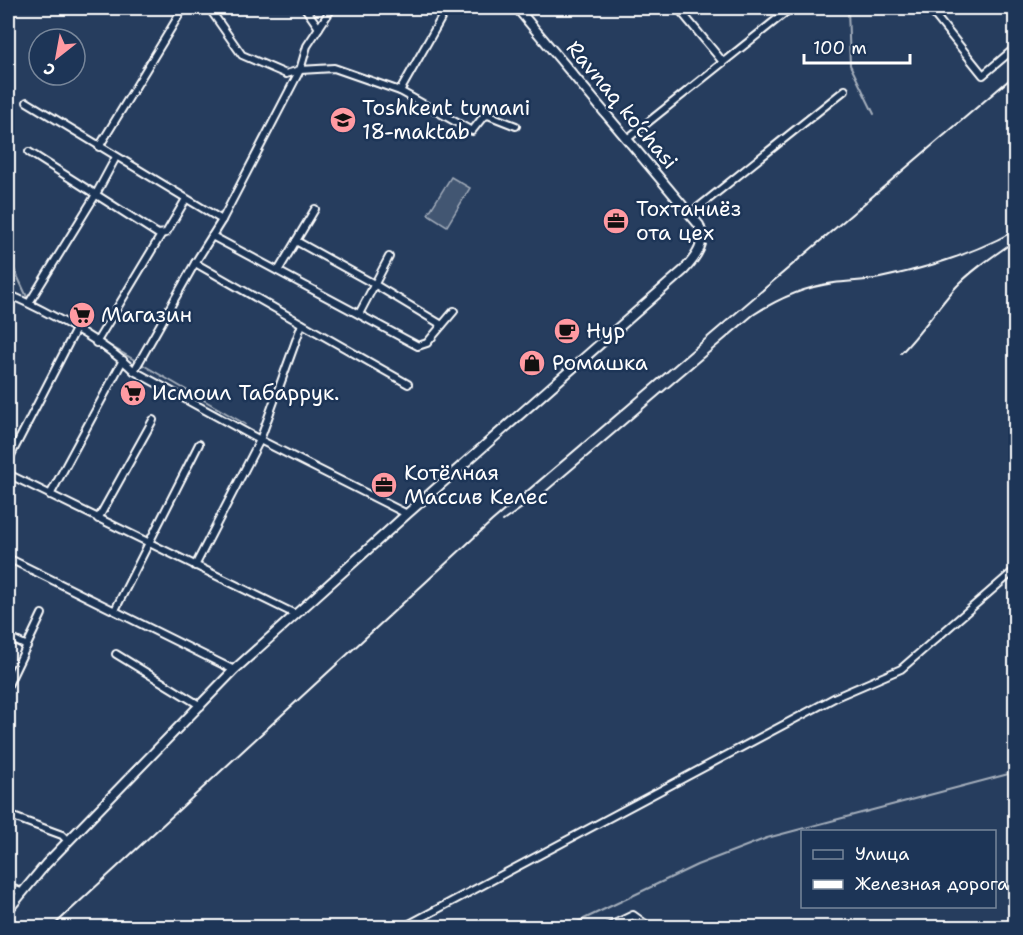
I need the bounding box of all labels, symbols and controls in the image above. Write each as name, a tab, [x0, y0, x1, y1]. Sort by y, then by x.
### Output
north arrow	[27, 27, 87, 87]
scale bar	[804, 27, 910, 65]
street label: Ravnaq ko‘chasi	[560, 35, 684, 175]
text: 100 m	[813, 36, 867, 60]
text: С	[40, 58, 59, 81]
place label: Toshkent tumani 18-maktab	[362, 94, 530, 146]
school or university icon: Toshkent tumani 18-maktab	[328, 105, 358, 135]
place label: Тохтаниёз ота цех	[636, 195, 741, 247]
office icon: Тохтаниёз ота цех	[601, 206, 631, 236]
supermarket icon: Магазин	[67, 300, 97, 330]
place label: Магазин	[101, 301, 192, 329]
cafe icon: Нур	[552, 316, 582, 346]
place label: Нур	[586, 317, 625, 345]
shop icon: Ромашка	[517, 348, 547, 378]
place label: Ромашка	[552, 349, 648, 377]
supermarket icon: Исмоил Табаррук.	[118, 378, 148, 408]
place label: Исмоил Табаррук.	[152, 379, 339, 407]
place label: Котёлная Массив Келес	[404, 459, 548, 511]
office icon: Котёлная Массив Келес	[369, 470, 399, 500]
legend	[801, 830, 996, 908]
text: Улица	[855, 842, 909, 866]
text: Железная дорога	[855, 872, 1008, 896]

